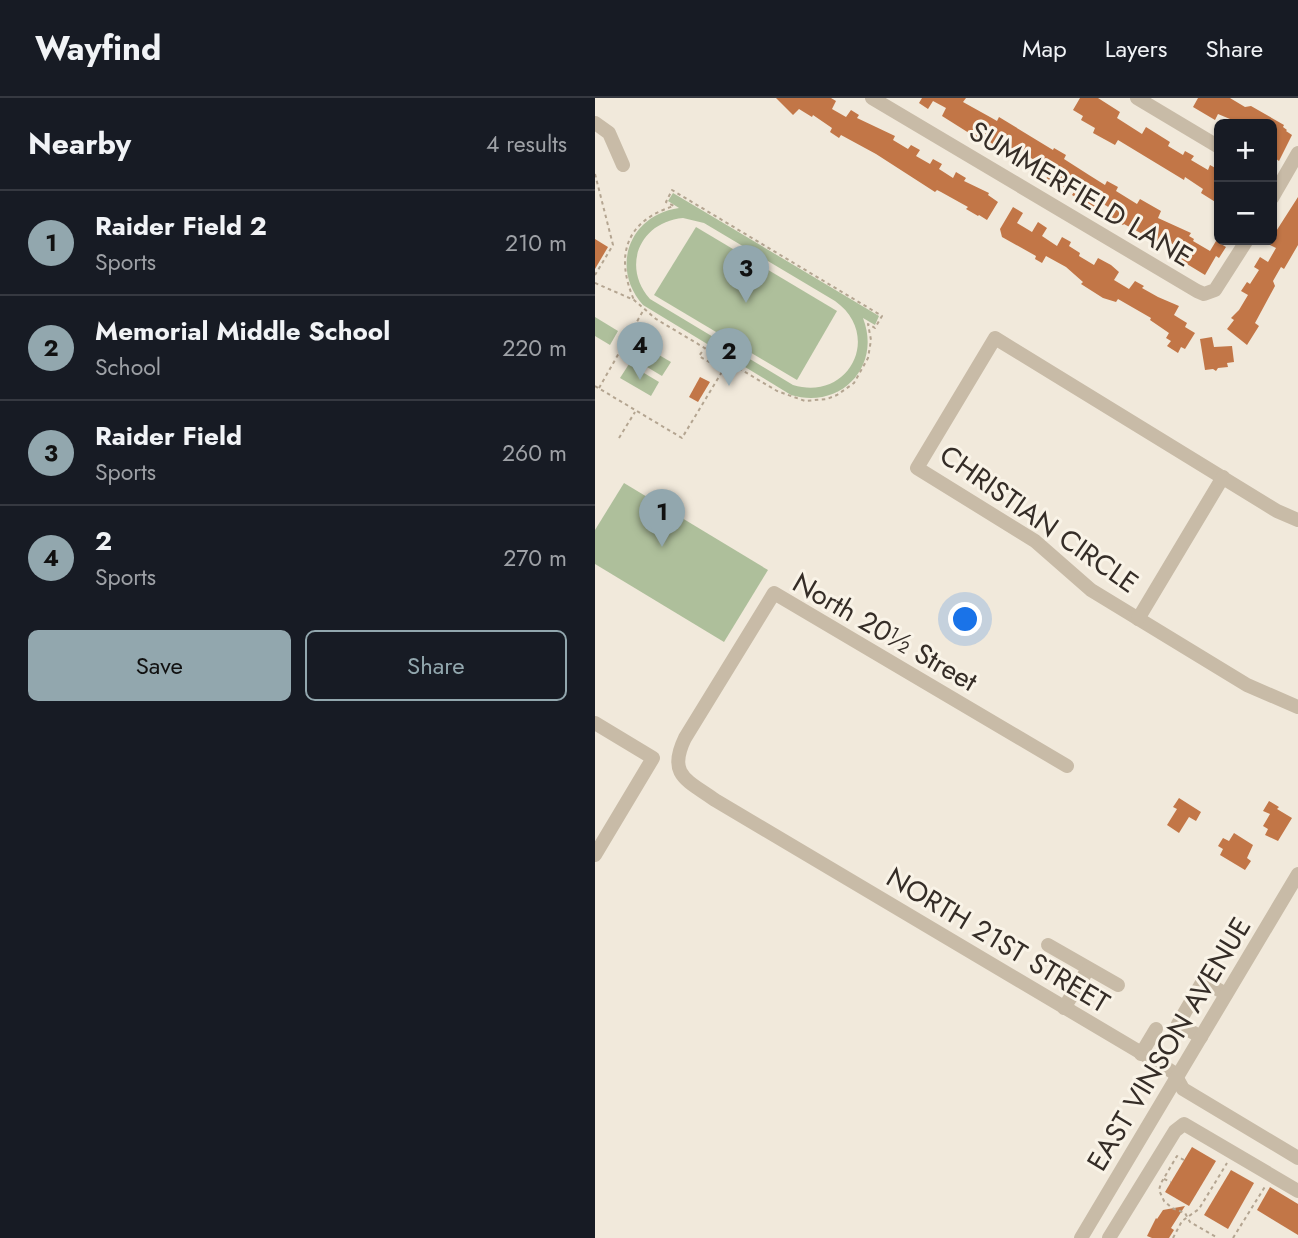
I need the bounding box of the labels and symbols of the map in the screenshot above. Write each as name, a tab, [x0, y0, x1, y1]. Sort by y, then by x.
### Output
street label: SUMMERFIELD LANE	[961, 111, 1201, 277]
pin: 3	[723, 245, 769, 303]
pin: 4	[617, 322, 663, 380]
pin: 2	[706, 328, 752, 386]
street label: CHRISTIAN CIRCLE	[931, 435, 1147, 603]
pin: 1	[639, 489, 685, 547]
street label: North 20½ Street	[785, 562, 985, 702]
your location	[948, 602, 982, 636]
street label: NORTH 21ST STREET	[879, 857, 1117, 1023]
street label: EAST VINSON AVENUE	[1077, 909, 1261, 1179]

